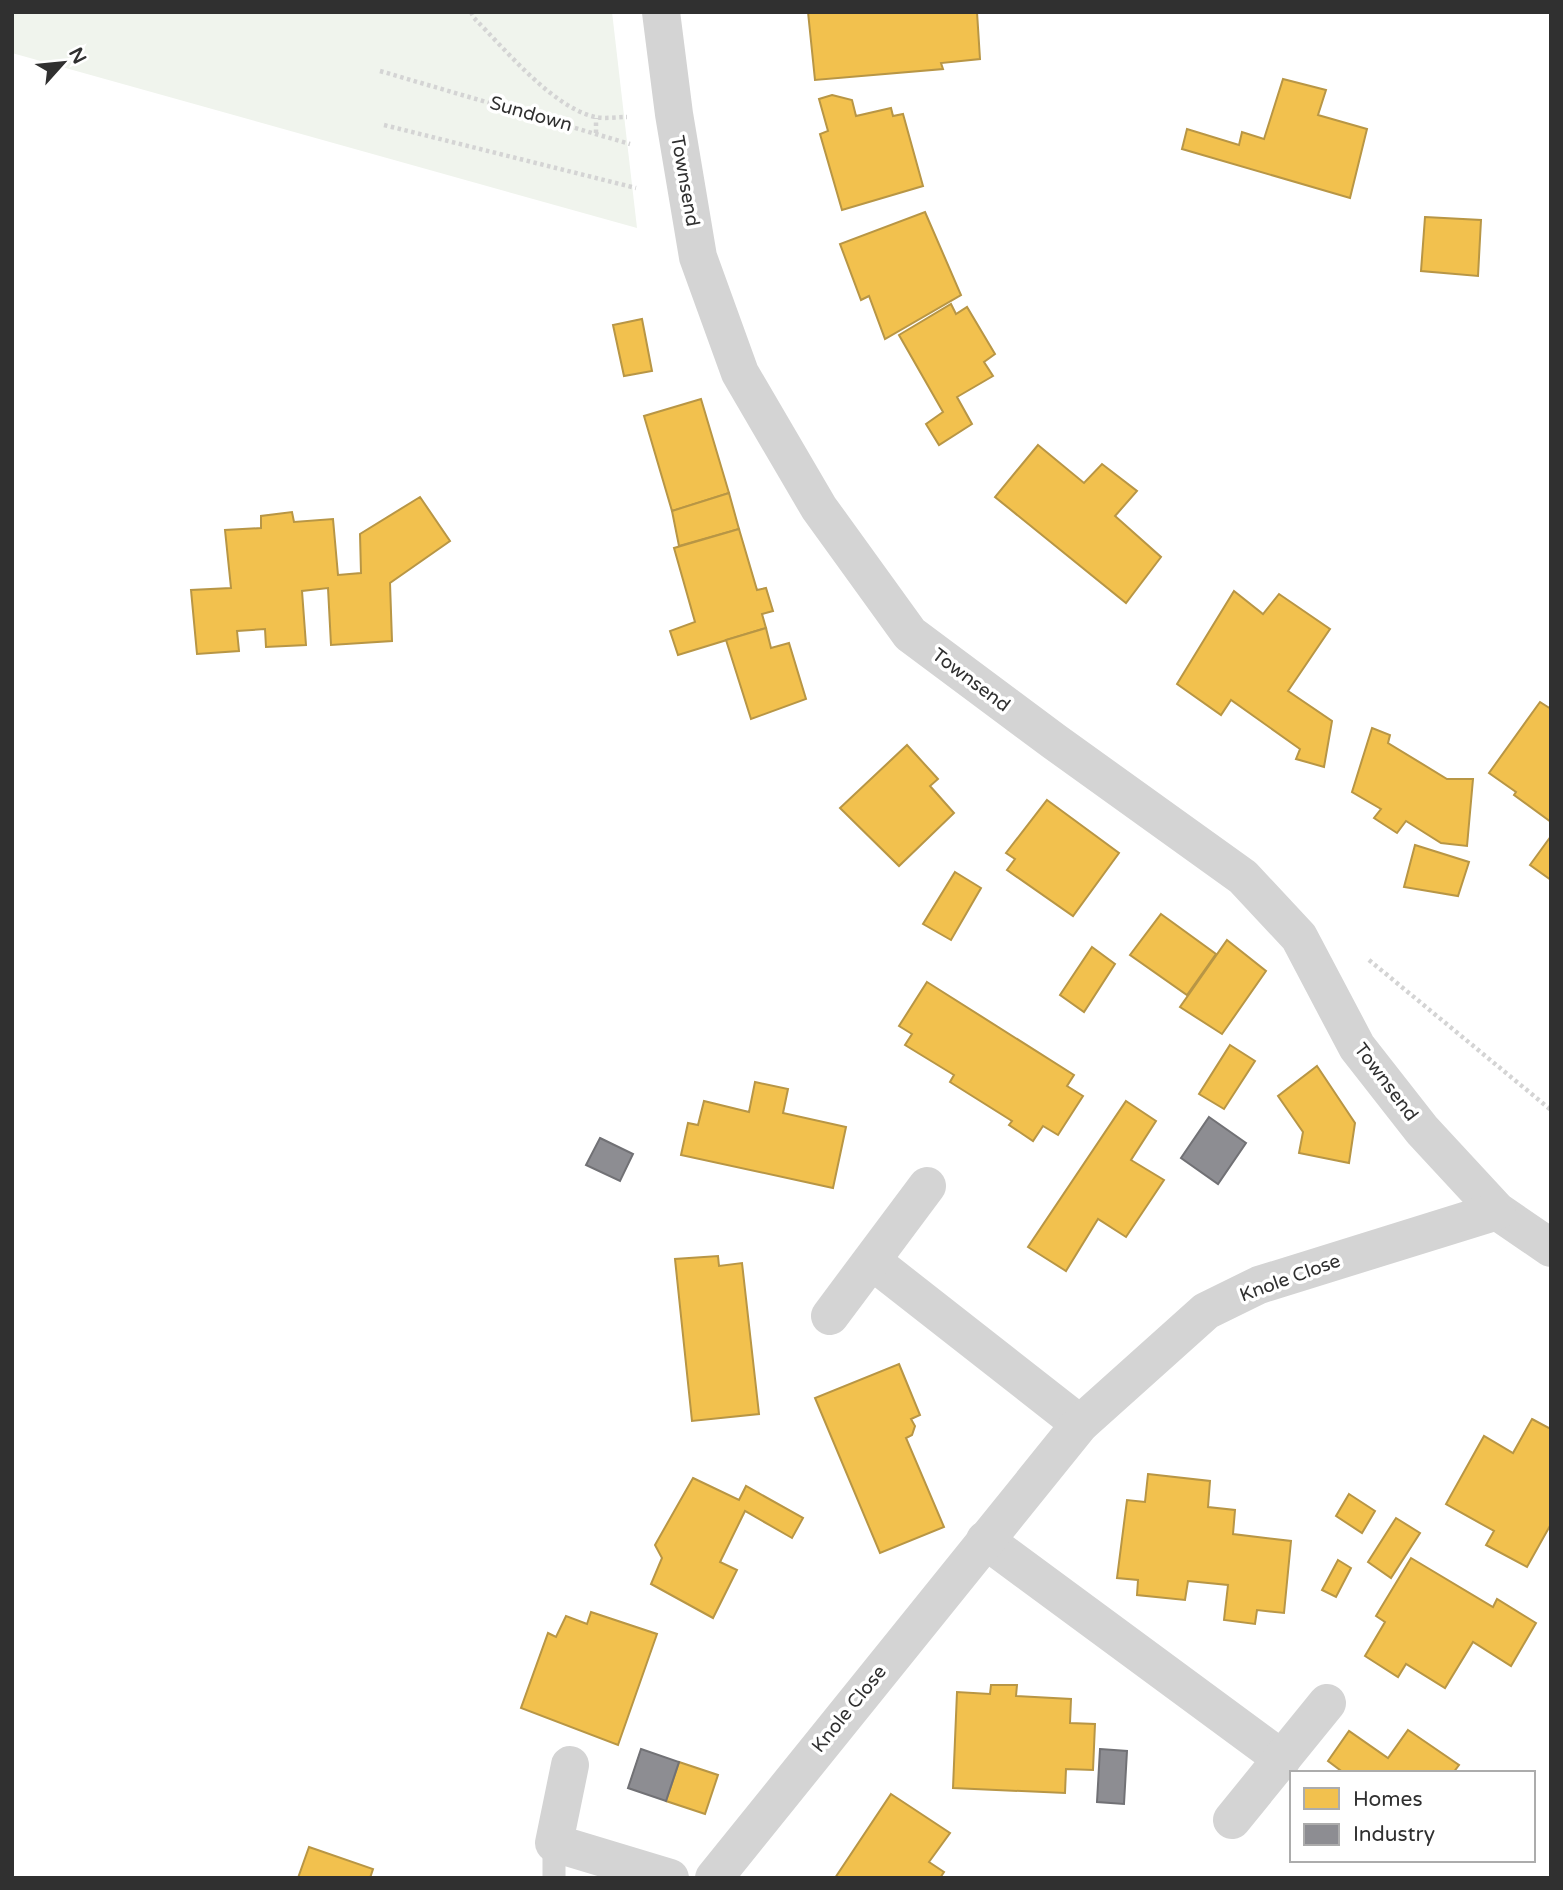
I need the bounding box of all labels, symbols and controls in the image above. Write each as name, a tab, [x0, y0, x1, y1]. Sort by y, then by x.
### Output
north arrow	[28, 28, 98, 98]
text: N	[64, 44, 91, 68]
street label: Sundown	[487, 92, 575, 136]
street label: Townsend	[666, 134, 704, 228]
street label: Townsend	[928, 644, 1014, 716]
street label: Townsend	[1350, 1039, 1422, 1125]
street label: Knole Close	[1237, 1250, 1343, 1306]
street label: Knole Close	[807, 1661, 891, 1757]
legend	[1290, 1771, 1535, 1862]
text: Homes	[1353, 1787, 1423, 1812]
text: Industry	[1353, 1822, 1435, 1847]

